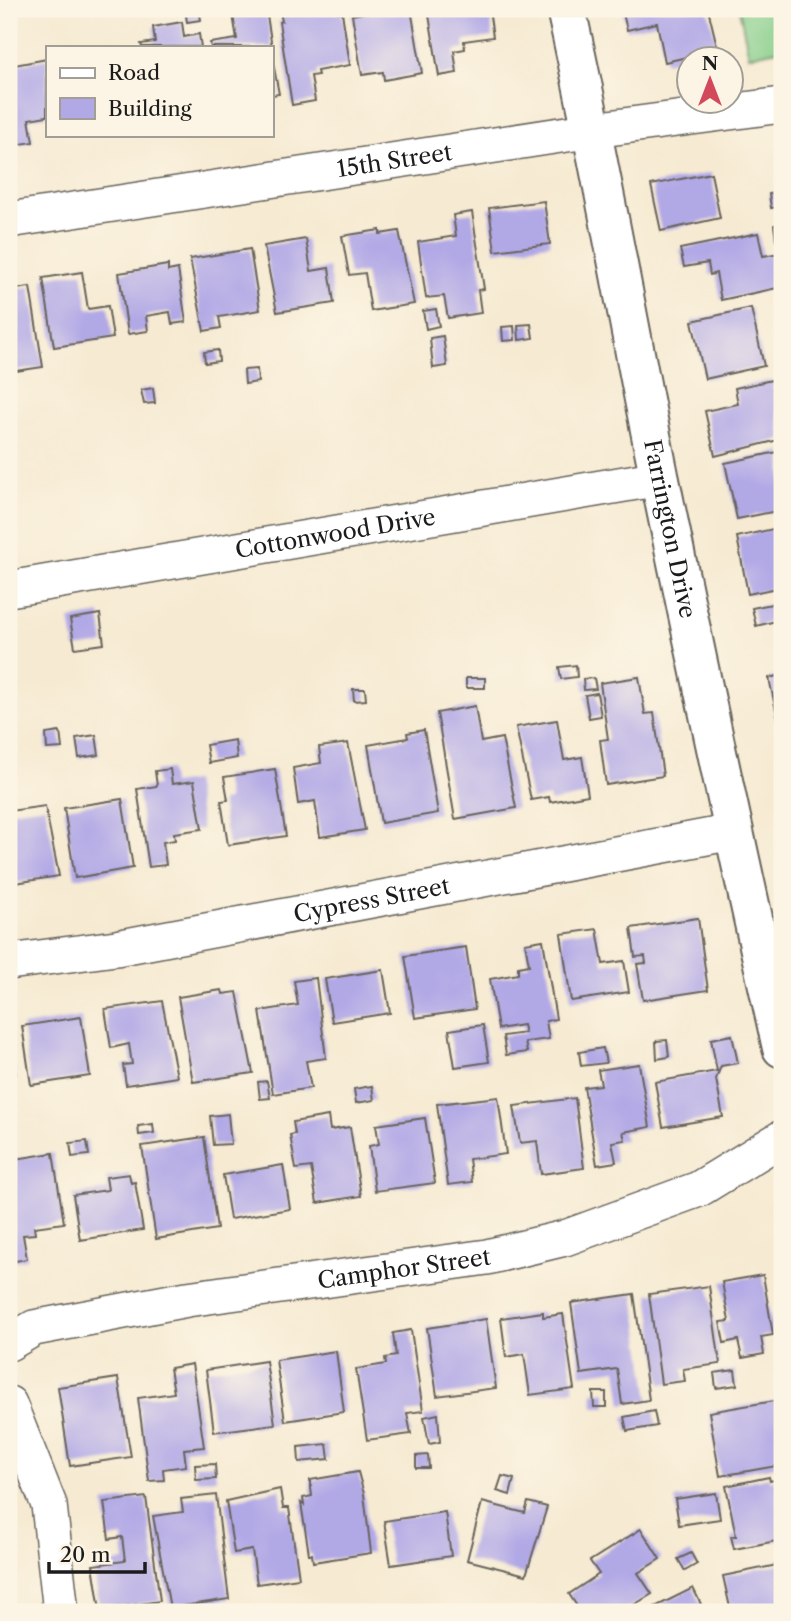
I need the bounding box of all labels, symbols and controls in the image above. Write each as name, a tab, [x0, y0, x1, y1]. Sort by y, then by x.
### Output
legend	[46, 46, 273, 136]
north arrow	[676, 46, 746, 116]
text: N	[702, 52, 718, 75]
text: Road	[108, 60, 160, 85]
text: Building	[108, 96, 193, 121]
street label: 15th Street	[335, 138, 454, 183]
street label: Farrington Drive	[638, 437, 702, 621]
street label: Cottonwood Drive	[233, 503, 438, 564]
street label: Cypress Street	[291, 872, 452, 928]
street label: Camphor Street	[316, 1243, 492, 1295]
scale bar	[49, 1530, 145, 1574]
text: 20 m	[60, 1542, 111, 1567]

